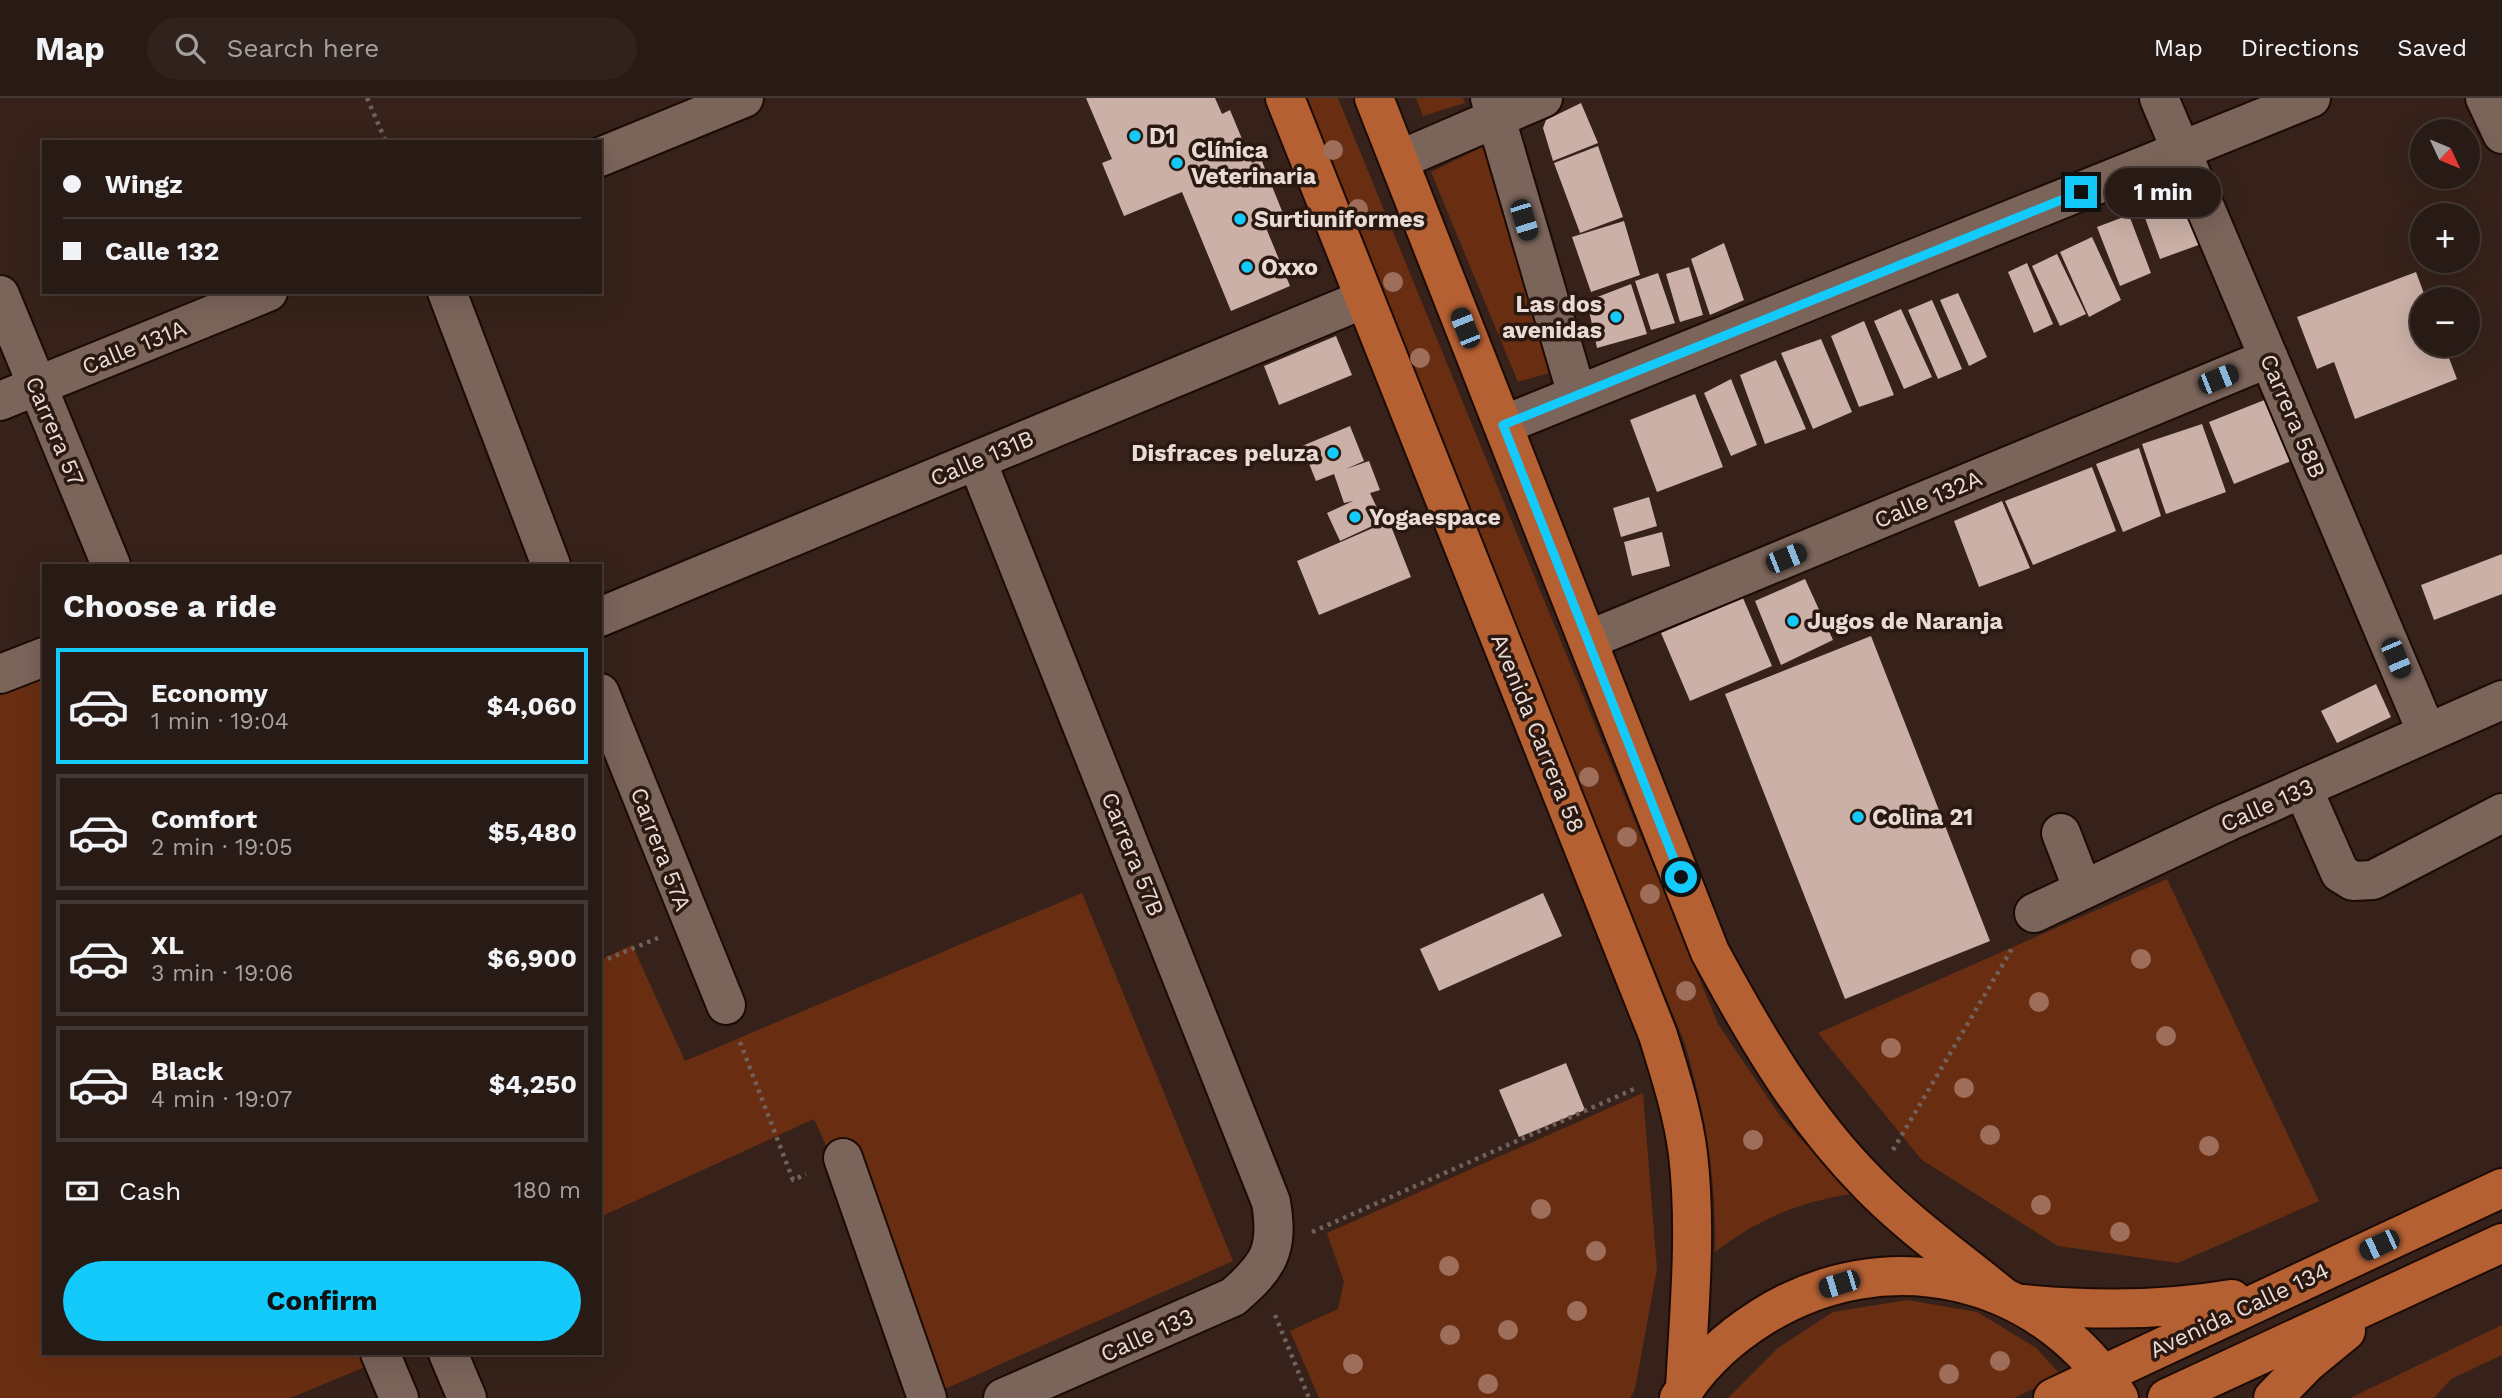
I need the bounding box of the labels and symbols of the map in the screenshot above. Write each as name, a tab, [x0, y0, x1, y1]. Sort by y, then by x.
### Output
north arrow	[2410, 119, 2480, 189]
place label: D1	[1149, 123, 1175, 150]
marker: D1	[1127, 128, 1143, 144]
place label: Clínica Veterinaria	[1191, 137, 1317, 190]
marker: Clínica Veterinaria	[1169, 155, 1185, 171]
callout: 1 min	[2106, 168, 2221, 217]
route end	[2065, 176, 2097, 208]
car	[1508, 197, 1541, 243]
place label: Surtiuniformes	[1254, 206, 1425, 233]
marker: Surtiuniformes	[1232, 211, 1248, 227]
place label: Oxxo	[1261, 254, 1318, 281]
marker: Oxxo	[1239, 259, 1255, 275]
place label: Las dos avenidas	[1502, 291, 1602, 344]
car	[1448, 305, 1483, 351]
marker: Las dos avenidas	[1608, 309, 1624, 325]
street label: Calle 131A	[78, 314, 190, 381]
street label: Carrera 58B	[2254, 350, 2331, 482]
car	[2195, 361, 2242, 397]
street label: Carrera 57	[19, 372, 90, 490]
street label: Calle 131B	[926, 425, 1038, 492]
place label: Disfraces peluza	[1131, 440, 1320, 467]
marker: Disfraces peluza	[1325, 445, 1341, 461]
street label: Calle 132A	[1870, 465, 1986, 534]
place label: Yogaespace	[1369, 504, 1501, 531]
marker: Yogaespace	[1347, 509, 1363, 525]
car	[1763, 540, 1810, 576]
place label: Jugos de Naranja	[1807, 608, 2004, 635]
marker: Jugos de Naranja	[1785, 613, 1801, 629]
street label: Avenida Carrera 58	[1485, 630, 1590, 837]
car	[2379, 635, 2414, 681]
street label: Calle 133	[2216, 773, 2318, 838]
street label: Carrera 57A	[625, 784, 696, 915]
street label: Carrera 57B	[1095, 788, 1170, 920]
place label: Colina 21	[1872, 804, 1973, 831]
marker: Colina 21	[1850, 809, 1866, 825]
route start	[1665, 861, 1697, 893]
car	[2356, 1227, 2403, 1263]
street label: Avenida Calle 134	[2145, 1257, 2333, 1364]
car	[1816, 1268, 1863, 1300]
street label: Calle 133	[1096, 1303, 1198, 1368]

